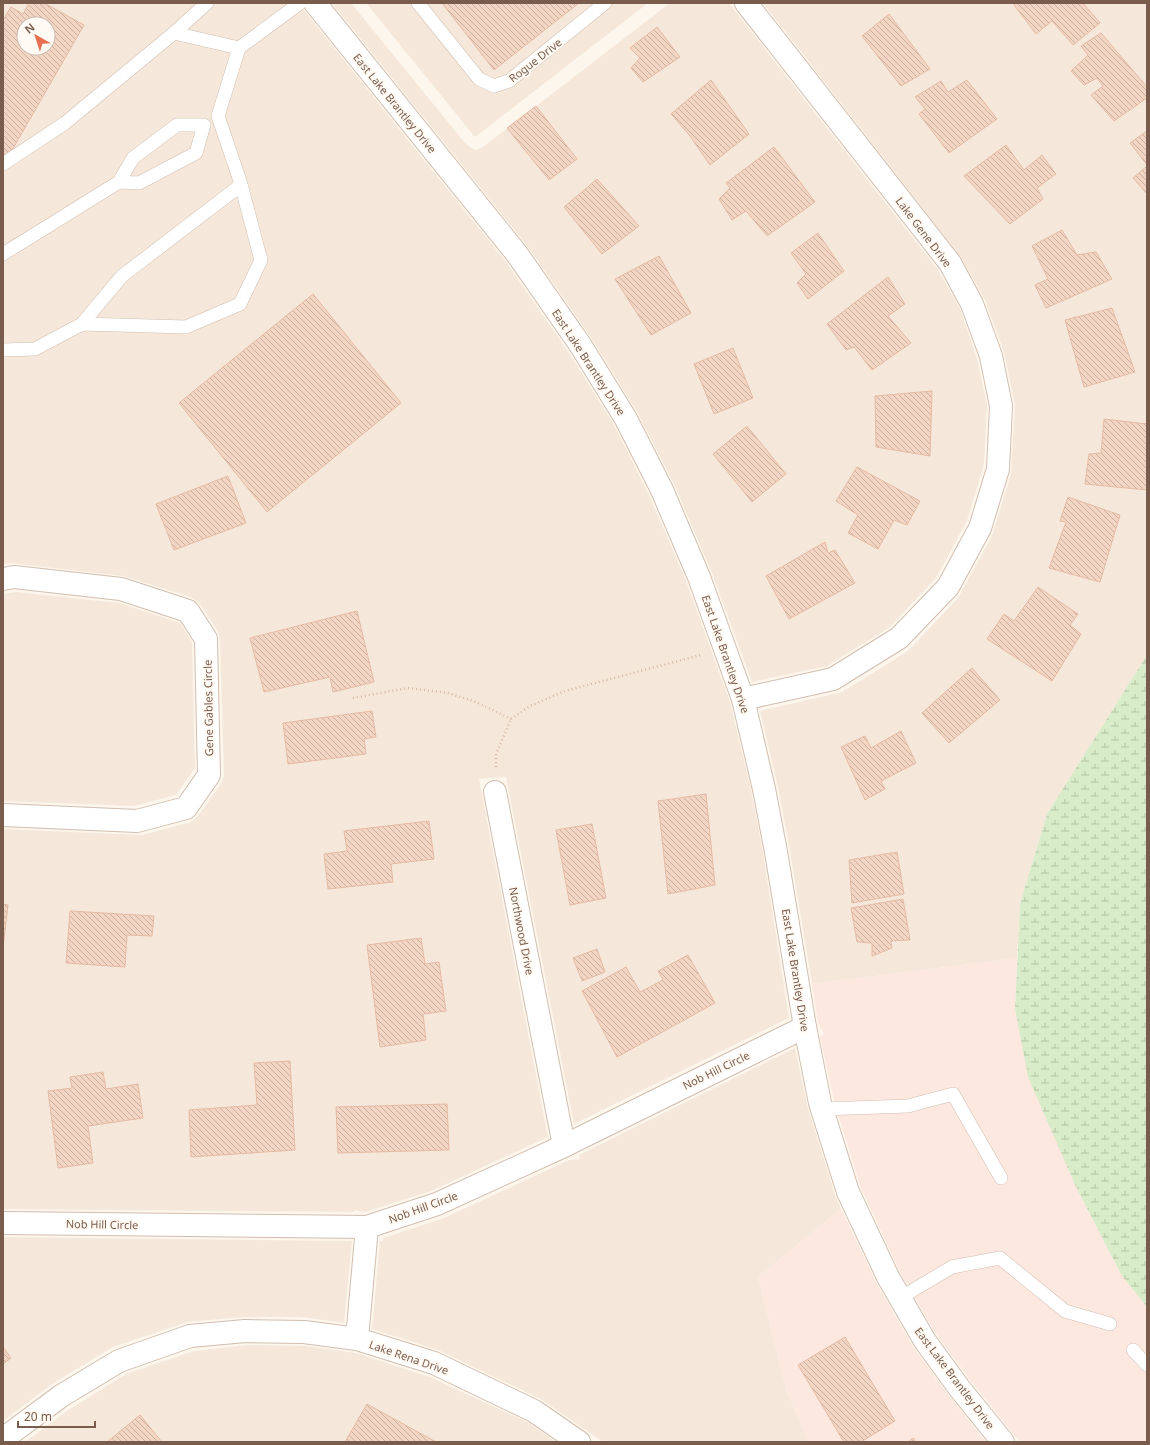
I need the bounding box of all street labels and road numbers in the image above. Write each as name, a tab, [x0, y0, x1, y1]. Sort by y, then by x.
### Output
street label: Rogue Drive	[505, 35, 565, 85]
street label: East Lake Brantley Drive	[350, 50, 440, 156]
street label: Lake Gene Drive	[893, 194, 955, 270]
street label: East Lake Brantley Drive	[549, 306, 629, 418]
street label: East Lake Brantley Drive	[699, 593, 753, 715]
street label: Gene Gables Circle	[200, 660, 216, 756]
street label: Northwood Drive	[506, 886, 538, 976]
street label: East Lake Brantley Drive	[779, 908, 813, 1032]
street label: Nob Hill Circle	[680, 1047, 752, 1093]
street label: Nob Hill Circle	[386, 1188, 460, 1226]
street label: Nob Hill Circle	[66, 1216, 138, 1232]
street label: East Lake Brantley Drive	[912, 1324, 998, 1432]
street label: Lake Rena Drive	[367, 1336, 451, 1378]

